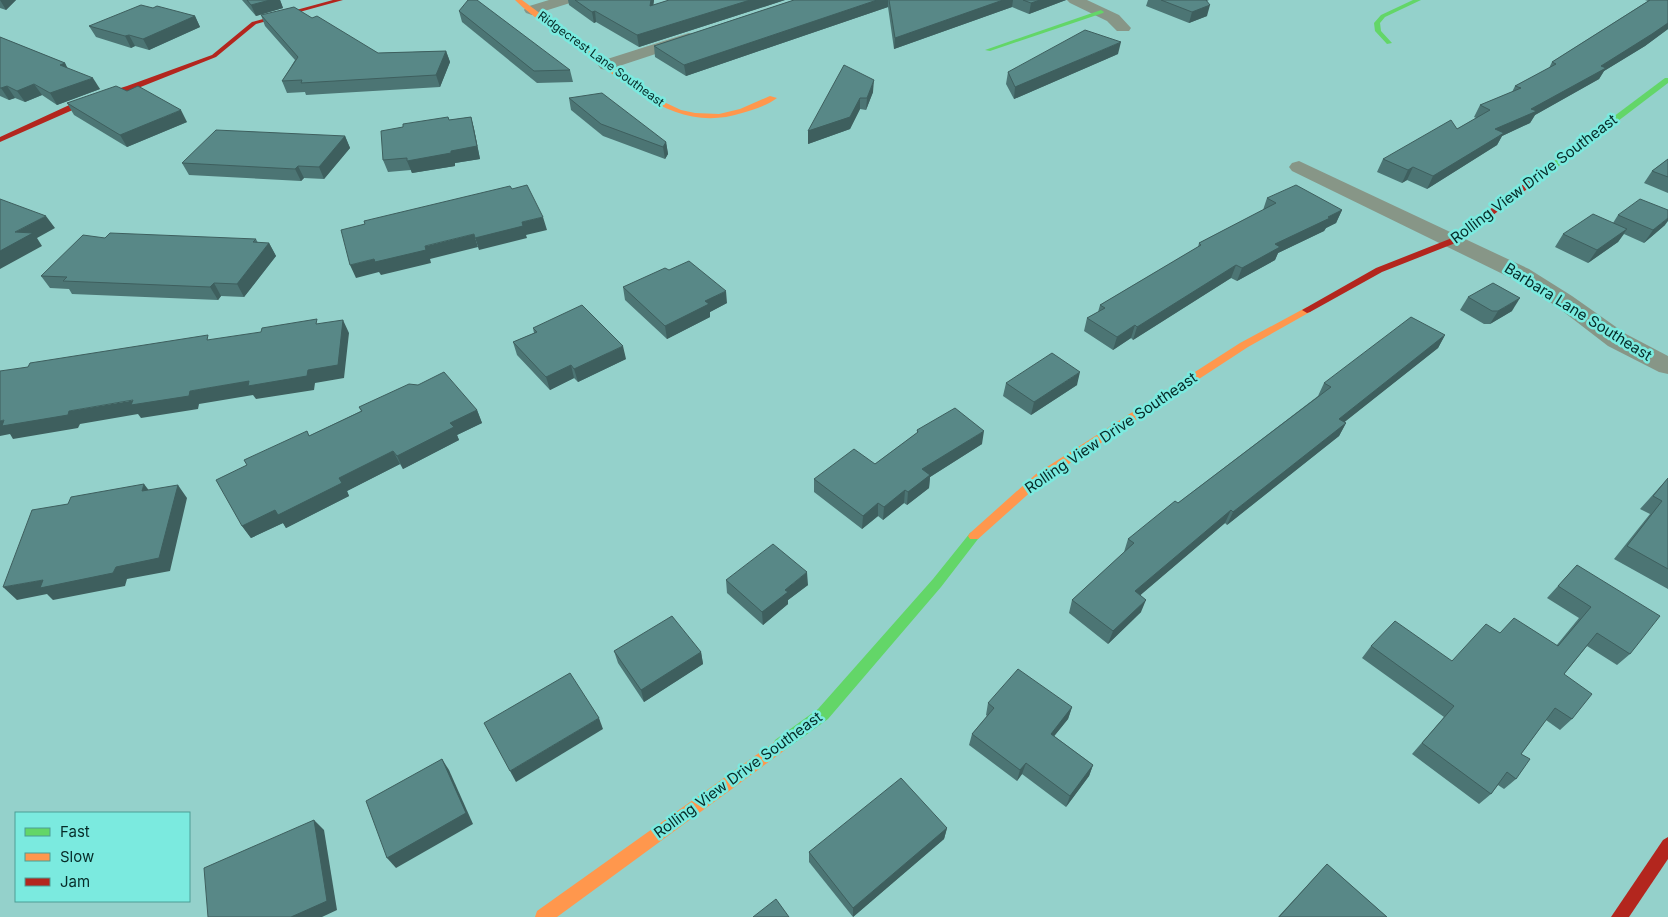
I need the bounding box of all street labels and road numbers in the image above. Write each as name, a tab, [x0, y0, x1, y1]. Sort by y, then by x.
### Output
street label: Ridgecrest Lane Southeast	[535, 8, 667, 109]
street label: Rolling View Drive Southeast	[1447, 110, 1621, 247]
street label: Barbara Lane Southeast	[1501, 258, 1656, 365]
street label: Rolling View Drive Southeast	[1021, 368, 1200, 497]
street label: Rolling View Drive Southeast	[650, 707, 826, 842]

